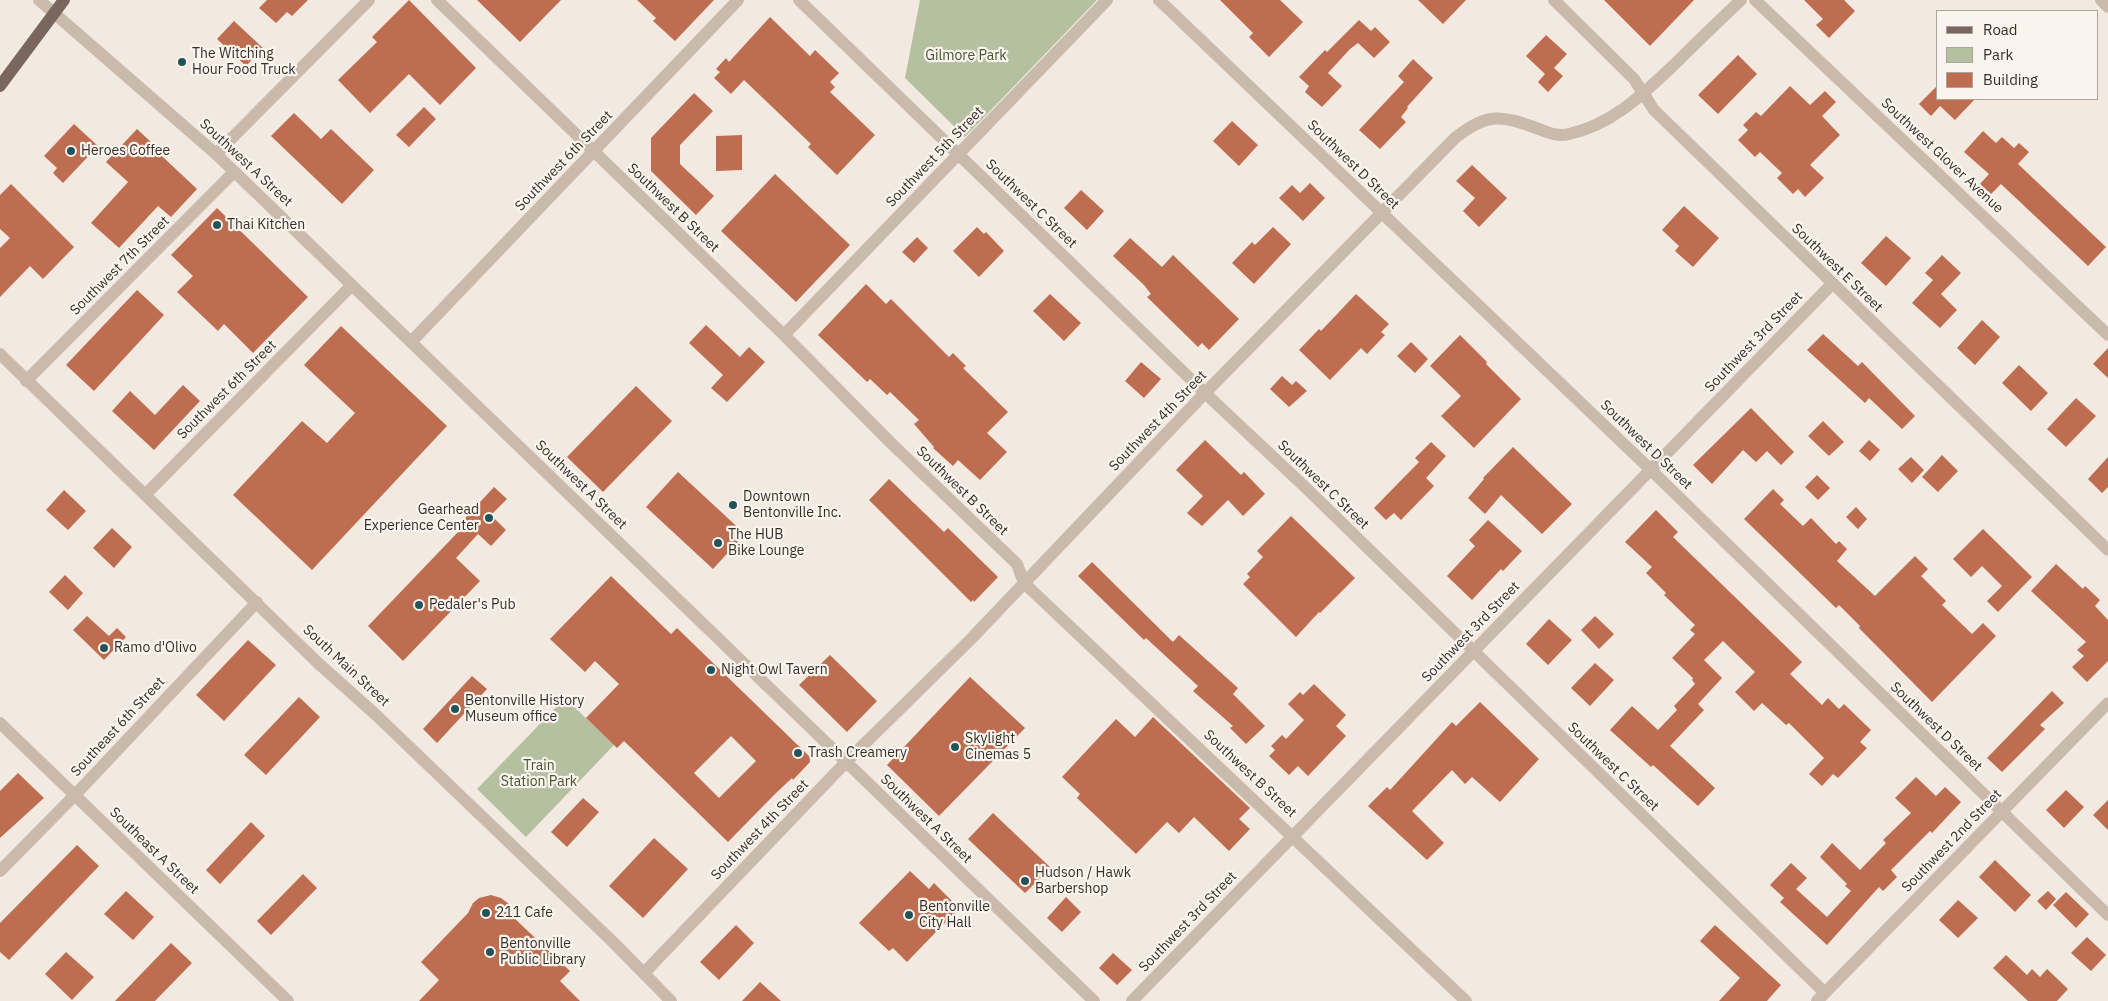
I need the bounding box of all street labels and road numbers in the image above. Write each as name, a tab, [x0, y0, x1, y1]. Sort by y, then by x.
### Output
street label: Southwest Glover Avenue	[1877, 95, 2007, 217]
street label: Southwest 5th Street	[883, 103, 987, 211]
street label: Southwest 6th Street	[512, 107, 616, 215]
street label: Southwest A Street	[196, 116, 296, 210]
street label: Southwest D Street	[1304, 117, 1402, 213]
street label: Southwest C Street	[982, 156, 1080, 252]
street label: Southwest B Street	[624, 160, 722, 256]
street label: Southwest 7th Street	[67, 213, 173, 319]
street label: Southwest E Street	[1788, 220, 1886, 316]
street label: Southwest 3rd Street	[1702, 288, 1806, 396]
street label: Southwest 6th Street	[174, 337, 280, 443]
street label: Southwest 4th Street	[1106, 367, 1210, 475]
street label: Southwest D Street	[1597, 397, 1695, 493]
street label: Southwest A Street	[532, 437, 630, 533]
street label: Southwest C Street	[1274, 437, 1372, 533]
street label: Southwest B Street	[913, 443, 1011, 539]
street label: Southwest 3rd Street	[1419, 578, 1523, 686]
street label: South Main Street	[299, 622, 393, 710]
street label: Southeast 6th Street	[68, 674, 168, 780]
street label: Southwest D Street	[1887, 679, 1985, 775]
street label: Southwest C Street	[1564, 719, 1662, 815]
street label: Southwest B Street	[1200, 727, 1300, 821]
street label: Southwest A Street	[877, 771, 975, 867]
street label: Southwest 4th Street	[708, 776, 812, 884]
street label: Southwest 2nd Street	[1899, 786, 2005, 896]
street label: Southeast A Street	[106, 804, 202, 898]
street label: Southwest 3rd Street	[1136, 868, 1240, 976]

